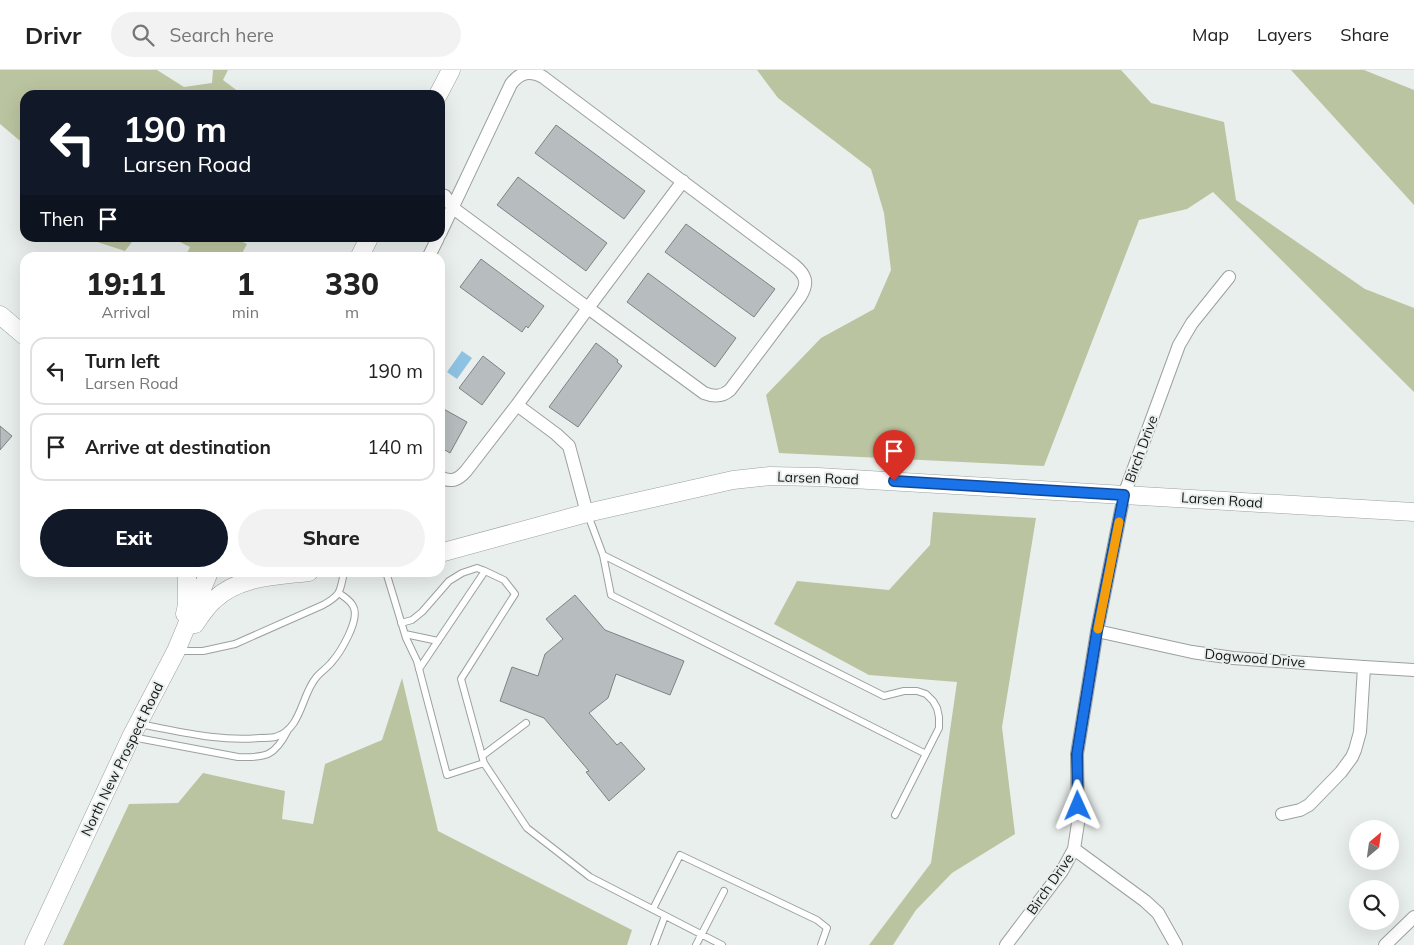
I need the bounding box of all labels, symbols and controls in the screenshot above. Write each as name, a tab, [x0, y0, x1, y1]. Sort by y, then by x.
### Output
search box	[111, 12, 461, 57]
text: Drivr	[25, 20, 81, 50]
icon: search	[129, 21, 157, 49]
text: Search here	[169, 23, 274, 47]
text: Map	[1192, 23, 1229, 46]
text: Layers	[1257, 23, 1312, 46]
text: Share	[1340, 23, 1389, 46]
text: 190 m	[123, 107, 227, 151]
icon: left	[40, 110, 105, 175]
text: Larsen Road	[123, 150, 252, 178]
icon: arrive	[94, 205, 122, 233]
text: Then	[40, 207, 84, 231]
text: 19:11	[86, 265, 166, 303]
text: 1	[236, 265, 254, 303]
text: 330	[325, 265, 379, 303]
text: Arrival	[101, 302, 150, 322]
text: min	[232, 302, 259, 322]
text: m	[345, 302, 359, 322]
text: Turn left	[85, 349, 160, 373]
icon: left	[42, 357, 70, 385]
text: 190 m	[367, 359, 423, 383]
text: Larsen Road	[85, 373, 178, 393]
street label: Birch Drive	[1120, 413, 1162, 485]
pin	[873, 430, 915, 481]
icon: arrive	[42, 433, 70, 461]
text: Arrive at destination	[85, 435, 271, 459]
text: 140 m	[367, 435, 423, 459]
icon: arrive	[880, 437, 908, 465]
street label: Larsen Road	[777, 468, 859, 488]
street label: Larsen Road	[1181, 488, 1263, 512]
button: Exit	[40, 509, 228, 567]
button: Share	[238, 509, 425, 567]
street label: Dogwood Drive	[1204, 645, 1306, 671]
street label: North New Prospect Road	[77, 679, 167, 839]
position arrow	[1051, 779, 1103, 831]
north arrow	[1349, 820, 1399, 870]
map controls	[1349, 820, 1399, 930]
street label: Birch Drive	[1022, 850, 1078, 918]
button: search	[1349, 880, 1399, 930]

